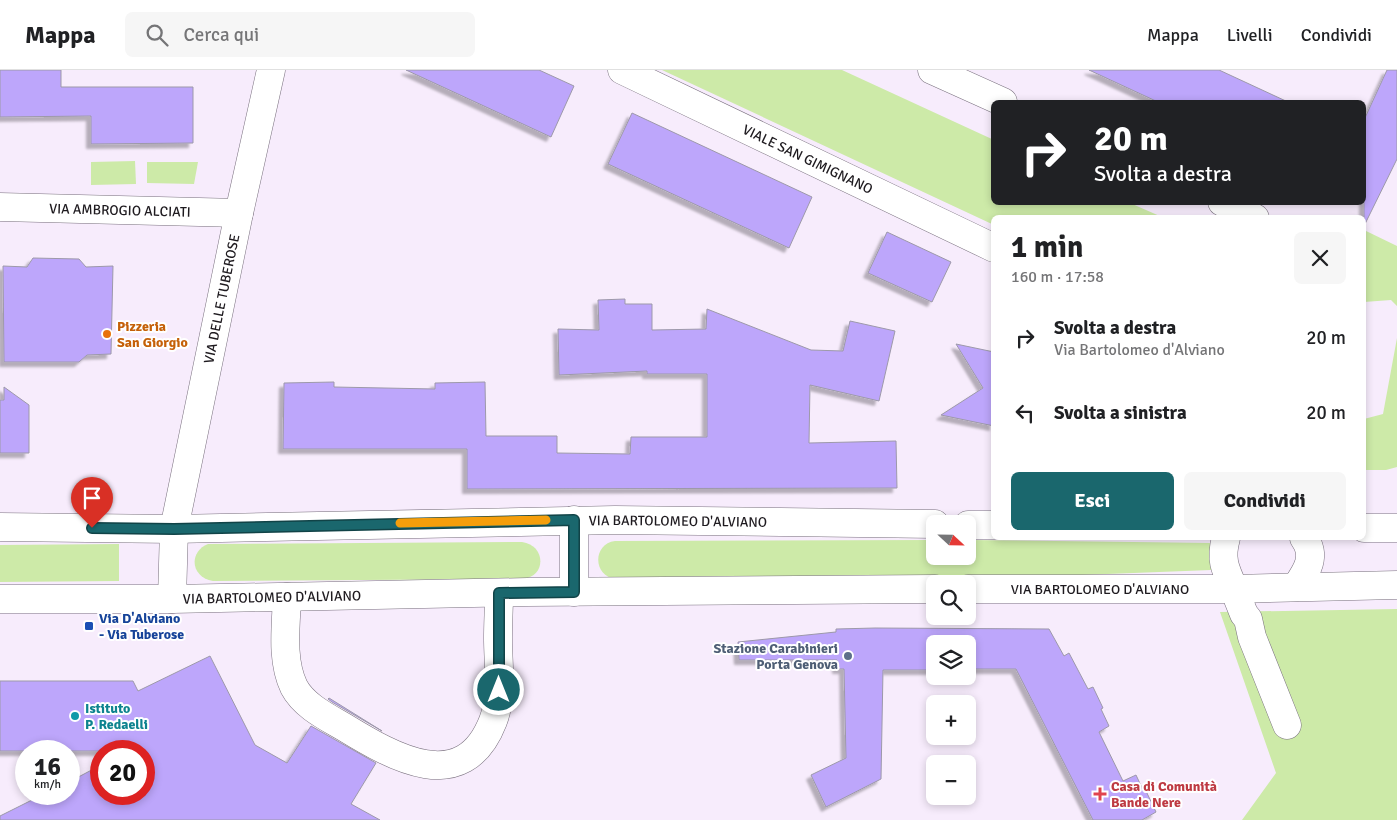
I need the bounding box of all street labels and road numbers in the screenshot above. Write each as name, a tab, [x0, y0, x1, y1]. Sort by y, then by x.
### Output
street label: VIALE SAN GIMIGNANO	[740, 121, 876, 197]
street label: VIA AMBROGIO ALCIATI	[49, 200, 191, 220]
street label: VIA DELLE TUBEROSE	[200, 232, 243, 365]
street label: VIA BARTOLOMEO D'ALVIANO	[589, 511, 767, 530]
street label: VIA BARTOLOMEO D'ALVIANO	[1011, 581, 1189, 598]
street label: VIA BARTOLOMEO D'ALVIANO	[183, 587, 361, 607]

